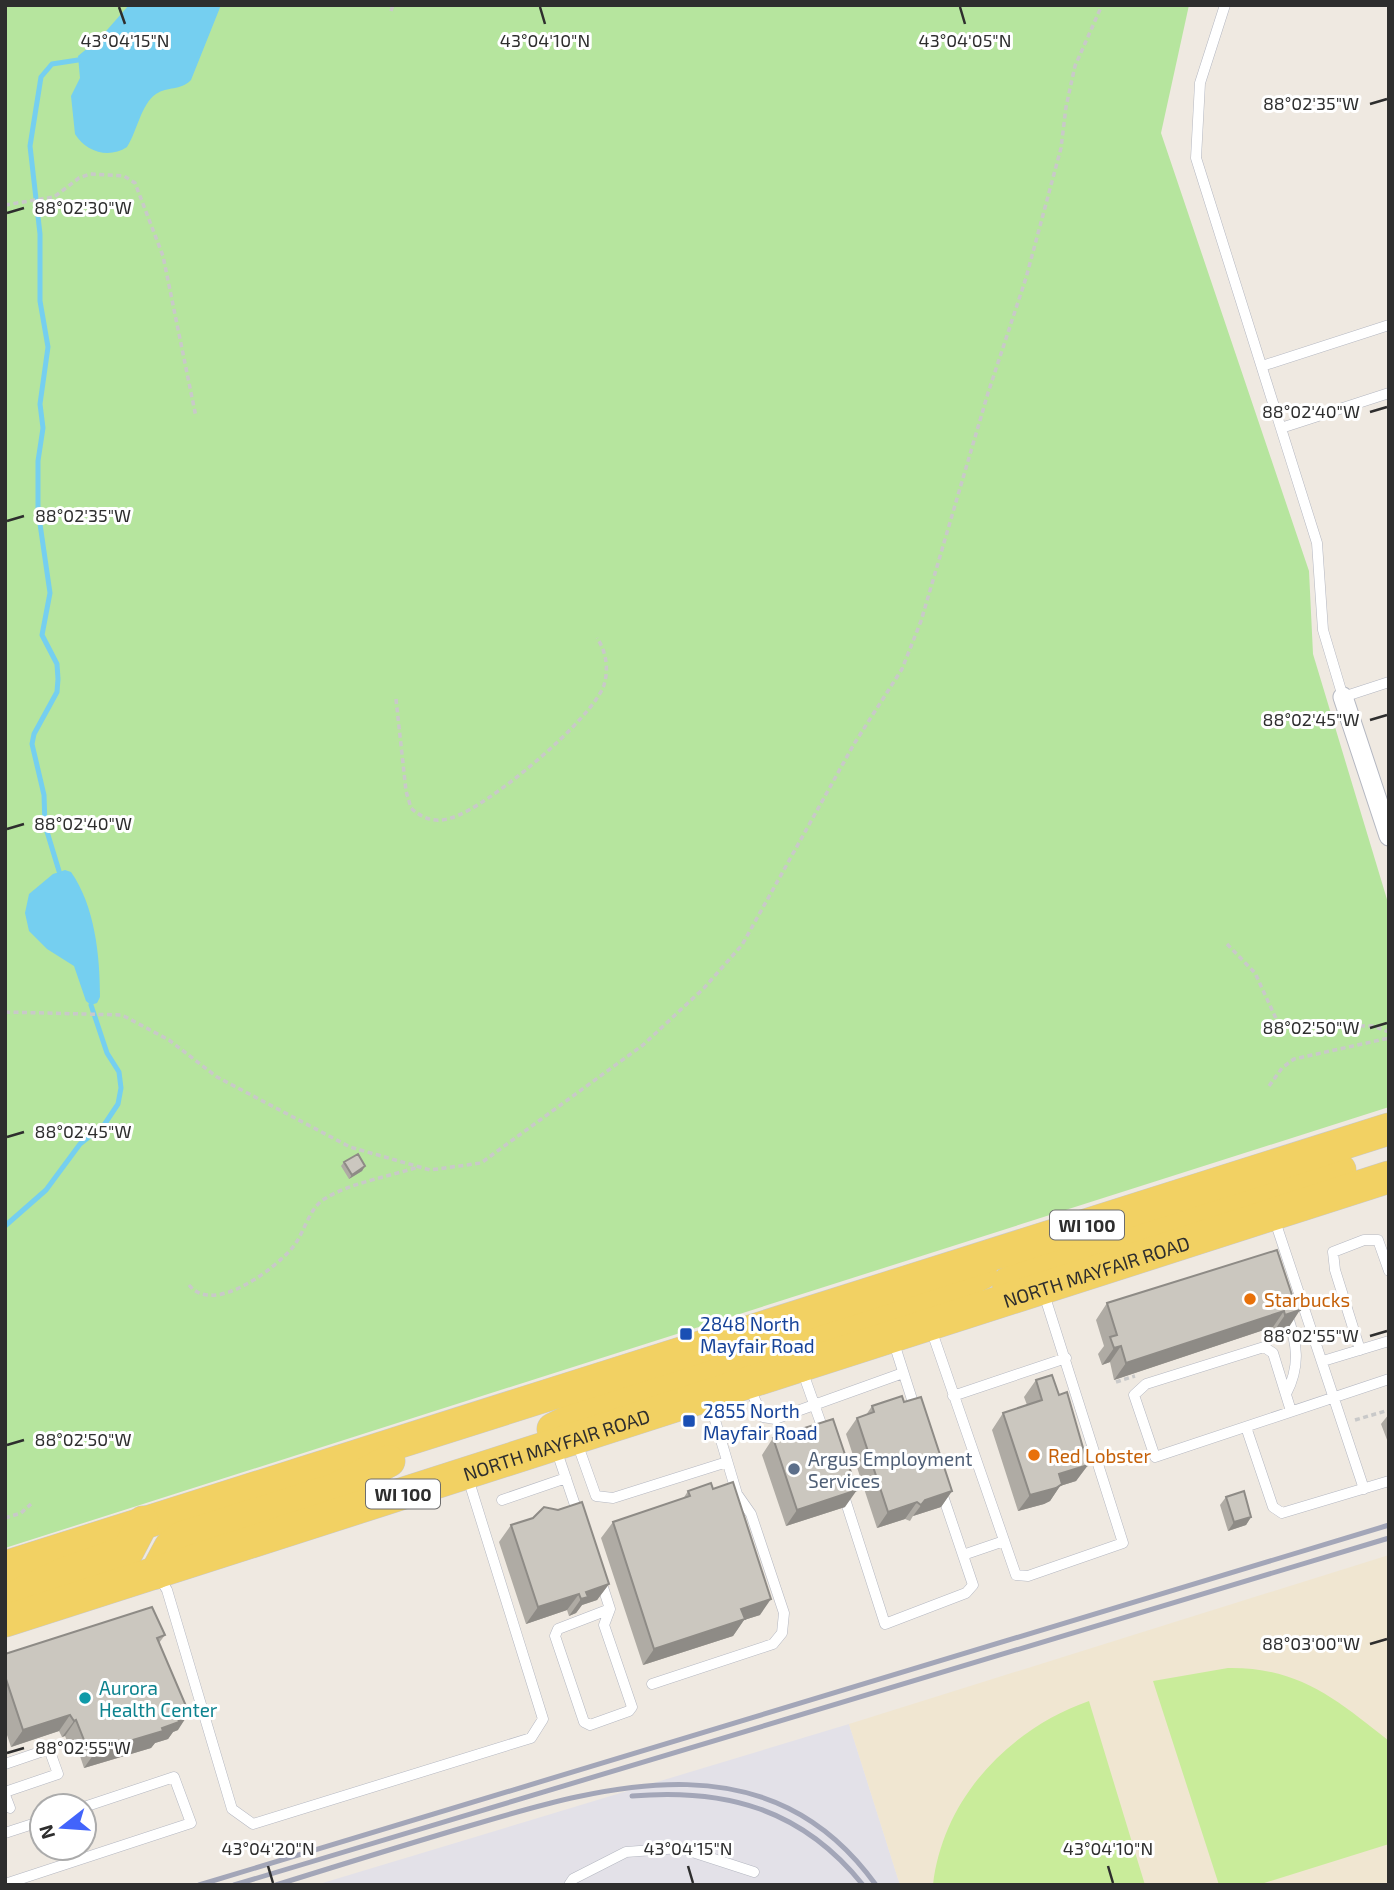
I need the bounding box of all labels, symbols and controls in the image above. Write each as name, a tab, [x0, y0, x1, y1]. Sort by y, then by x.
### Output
text: 43°04'15"N	[80, 29, 170, 51]
text: 43°04'10"N	[500, 29, 590, 51]
text: 43°04'05"N	[919, 29, 1011, 51]
text: 88°02'35"W	[1263, 92, 1359, 114]
text: 88°02'30"W	[34, 196, 132, 218]
text: 88°02'40"W	[1262, 400, 1360, 422]
text: 88°02'35"W	[35, 504, 131, 526]
text: 88°02'45"W	[1263, 708, 1359, 730]
text: 88°02'40"W	[34, 812, 132, 834]
text: 88°02'50"W	[1262, 1016, 1360, 1038]
text: 88°02'45"W	[35, 1120, 131, 1142]
road number: WI 100	[1050, 1210, 1124, 1240]
street label: NORTH MAYFAIR ROAD	[1000, 1230, 1192, 1312]
place label: Starbucks	[1264, 1288, 1350, 1311]
marker: Starbucks	[1242, 1291, 1258, 1307]
place label: 2848 North Mayfair Road	[700, 1312, 815, 1357]
text: 88°02'55"W	[1263, 1324, 1359, 1346]
marker: 2848 North Mayfair Road	[678, 1326, 694, 1342]
place label: 2855 North Mayfair Road	[703, 1399, 818, 1444]
street label: NORTH MAYFAIR ROAD	[460, 1403, 653, 1485]
marker: 2855 North Mayfair Road	[681, 1413, 697, 1429]
text: 88°02'50"W	[34, 1428, 132, 1450]
place label: Red Lobster	[1048, 1444, 1151, 1467]
place label: Argus Employment Services	[808, 1447, 972, 1492]
marker: Red Lobster	[1026, 1447, 1042, 1463]
marker: Argus Employment Services	[786, 1461, 802, 1477]
road number: WI 100	[366, 1479, 440, 1508]
text: 88°03'00"W	[1262, 1632, 1360, 1654]
place label: Aurora Health Center	[99, 1676, 218, 1721]
marker: Aurora Health Center	[77, 1690, 93, 1706]
text: 88°02'55"W	[35, 1736, 131, 1758]
north arrow	[28, 1792, 98, 1862]
text: N	[33, 1822, 59, 1842]
text: 43°04'20"N	[221, 1837, 315, 1859]
text: 43°04'15"N	[643, 1837, 733, 1859]
text: 43°04'10"N	[1063, 1837, 1153, 1859]

